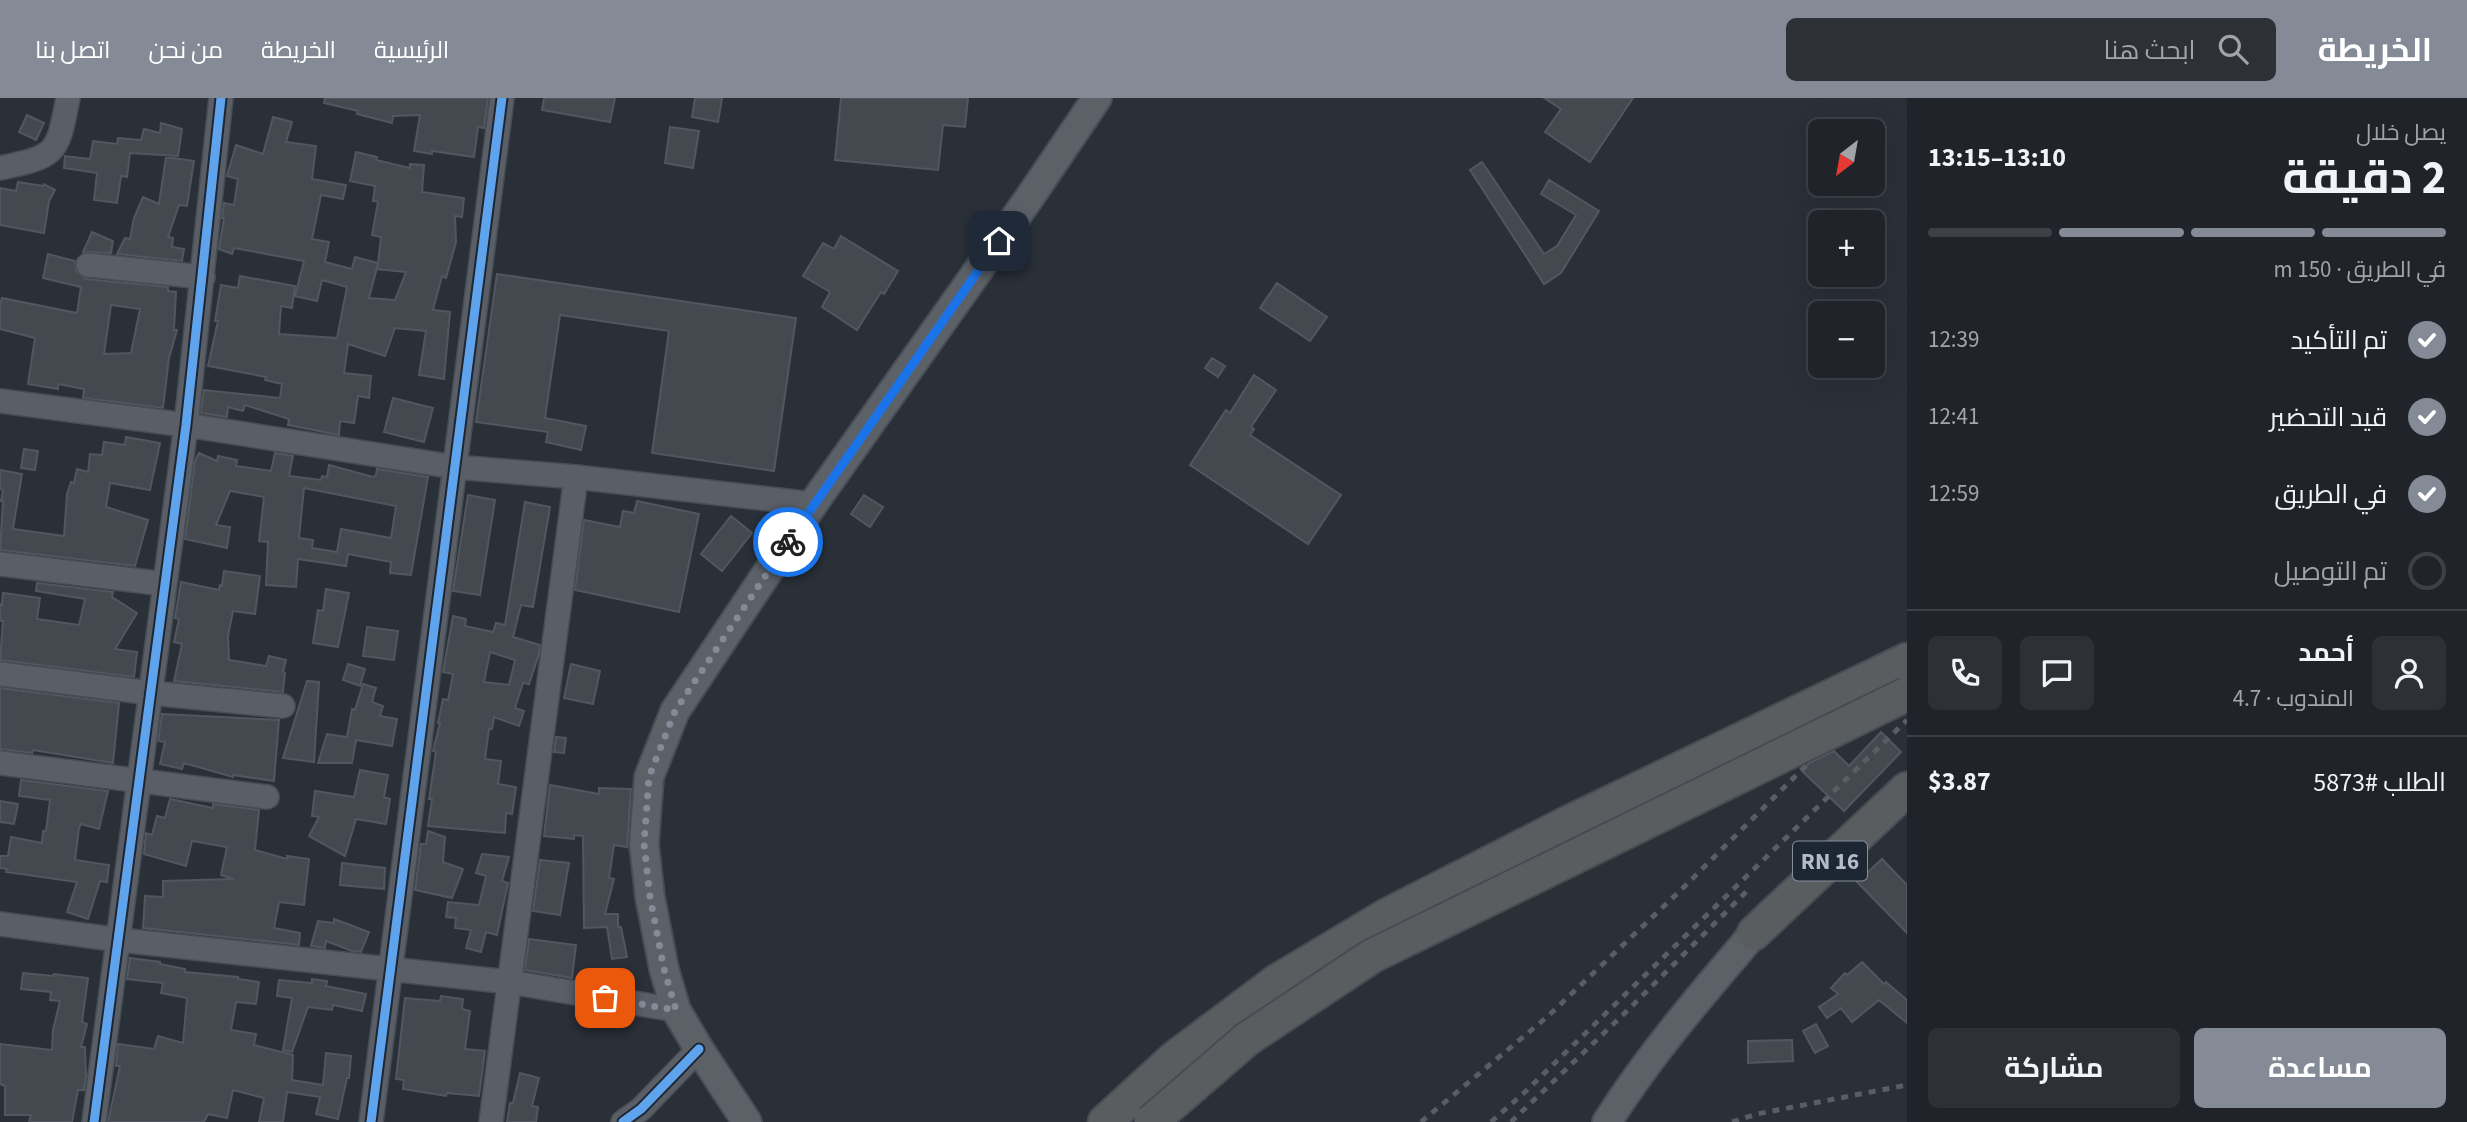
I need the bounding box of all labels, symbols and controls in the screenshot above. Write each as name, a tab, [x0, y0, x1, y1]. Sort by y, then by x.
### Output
search box	[1786, 18, 2276, 81]
text: الخريطة	[2318, 27, 2432, 74]
icon: search	[2214, 30, 2252, 68]
text: ابحث هنا	[2104, 32, 2196, 69]
text: اتصل بنا	[35, 33, 110, 68]
text: من نحن	[148, 33, 223, 68]
text: الخريطة	[261, 33, 336, 68]
text: الرئيسية	[374, 33, 449, 68]
text: يصل خلال	[2356, 116, 2446, 149]
north arrow	[1808, 119, 1885, 196]
map controls	[1808, 119, 1885, 378]
text: 13:10–13:15	[1928, 139, 2066, 176]
text: 2 دقيقة	[2282, 146, 2446, 211]
button: +	[1808, 210, 1885, 287]
pin	[969, 211, 1029, 271]
icon: home	[980, 222, 1018, 260]
text: في الطريق · 150 m	[2274, 253, 2446, 286]
button: −	[1808, 301, 1885, 378]
icon: check	[2408, 321, 2446, 359]
text: تم التأكيد	[2290, 322, 2387, 359]
text: 12:39	[1928, 323, 1979, 356]
icon: check	[2408, 398, 2446, 436]
text: قيد التحضير	[2269, 399, 2387, 436]
text: 12:41	[1928, 400, 1979, 433]
icon: check	[2408, 475, 2446, 513]
text: في الطريق	[2274, 476, 2387, 513]
text: 12:59	[1928, 477, 1979, 510]
courier	[753, 507, 823, 577]
icon: bike	[769, 523, 807, 561]
text: تم التوصيل	[2274, 553, 2387, 590]
text: أحمد	[2298, 634, 2354, 671]
button: phone	[1928, 636, 2002, 710]
button: chat	[2020, 636, 2094, 710]
button: person	[2372, 636, 2446, 710]
text: المندوب · 4.7	[2233, 682, 2354, 715]
text: $3.87	[1928, 763, 1991, 800]
text: الطلب #5873	[2313, 764, 2446, 801]
road number: RN 16	[1793, 842, 1867, 880]
pin	[575, 968, 635, 1028]
icon: bag	[586, 979, 624, 1017]
button: مشاركة	[1928, 1028, 2180, 1108]
button: مساعدة	[2194, 1028, 2446, 1108]

